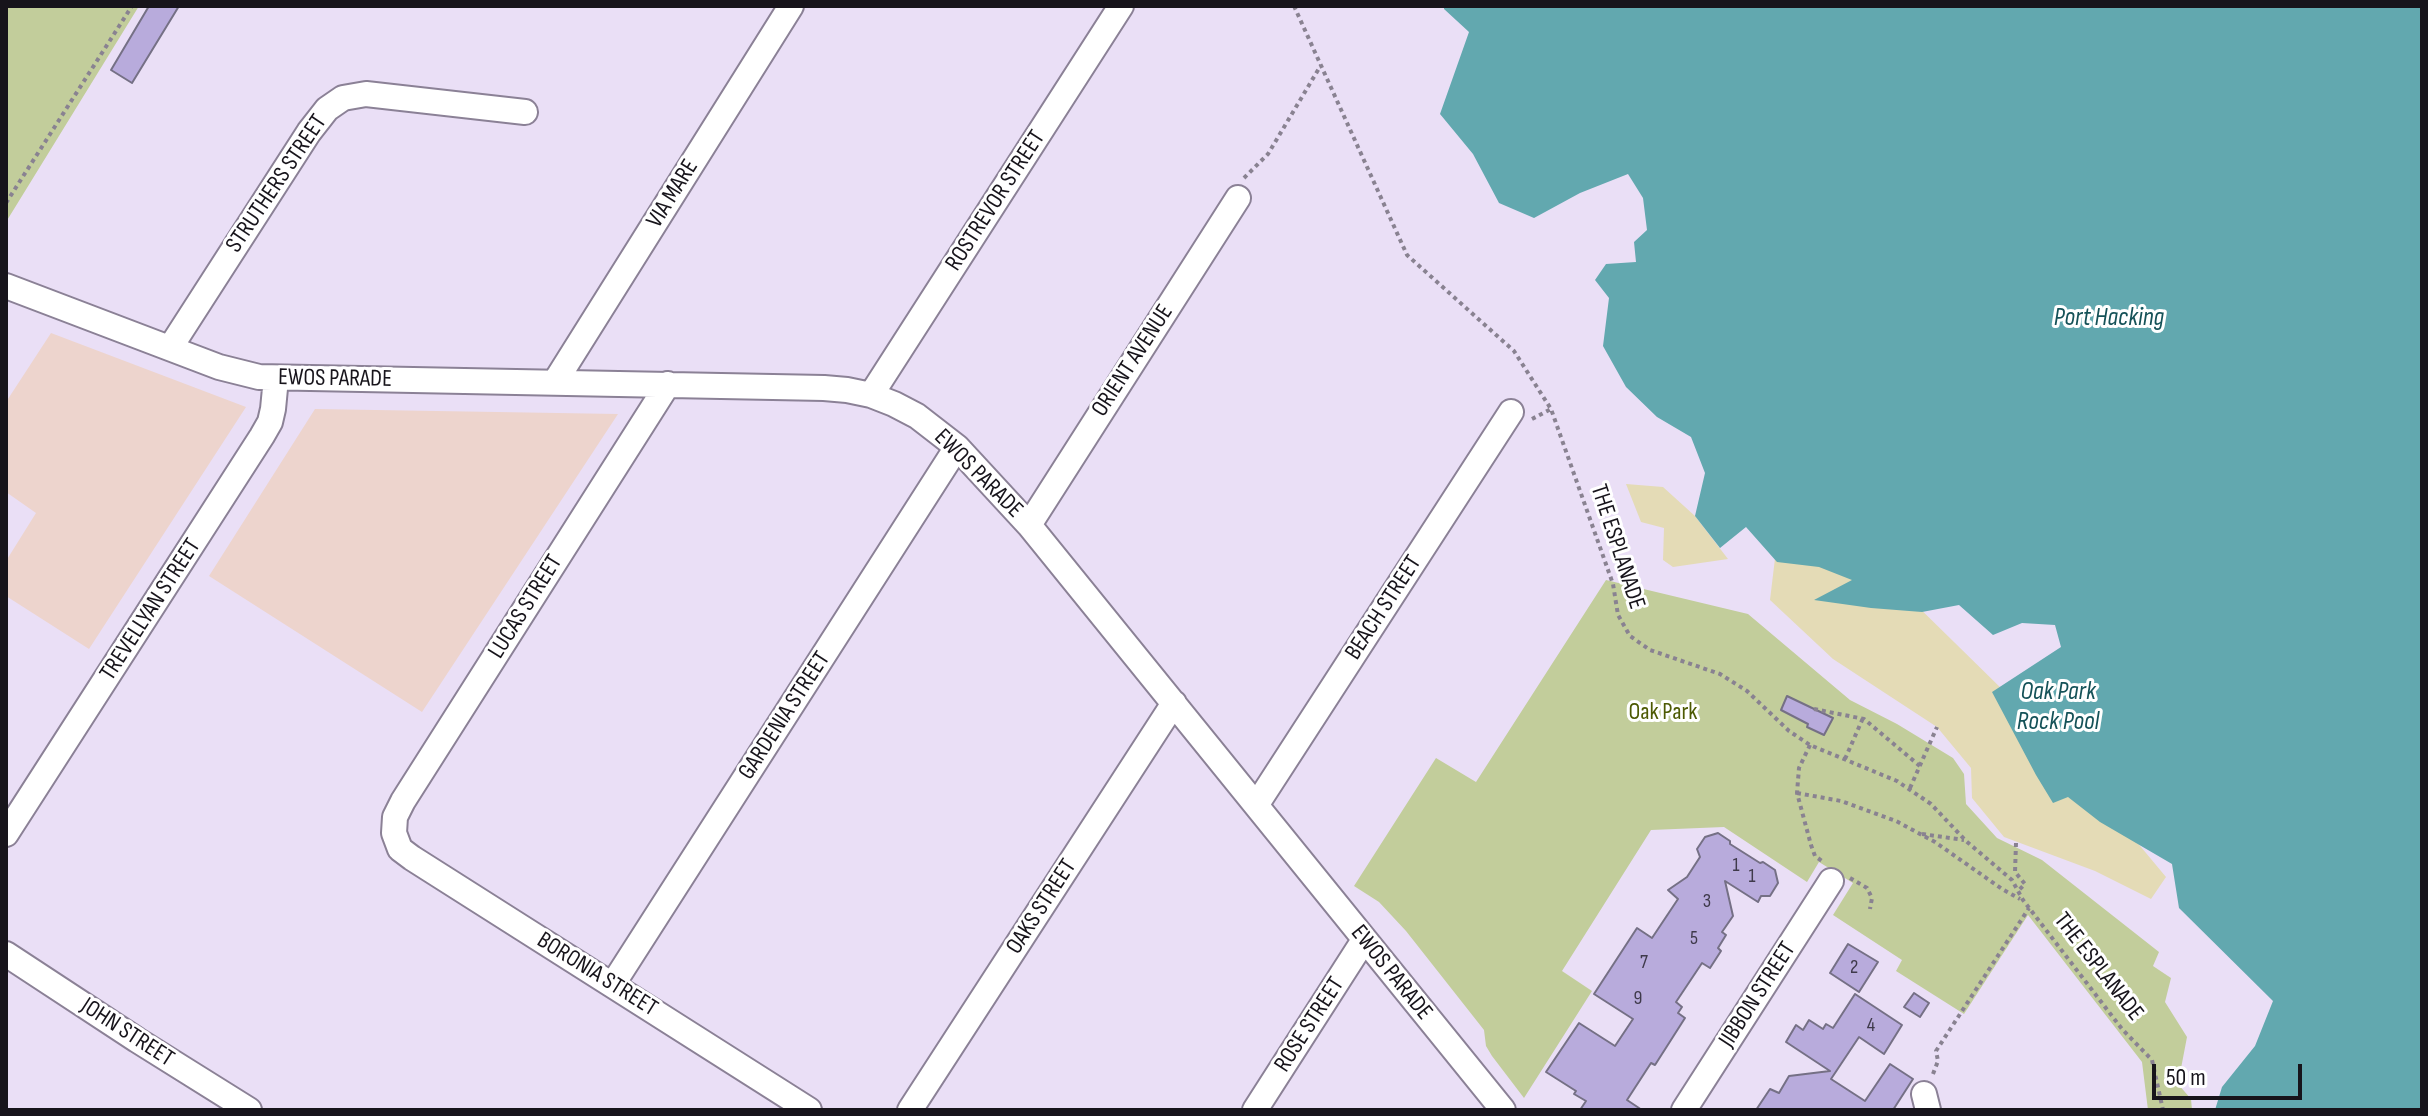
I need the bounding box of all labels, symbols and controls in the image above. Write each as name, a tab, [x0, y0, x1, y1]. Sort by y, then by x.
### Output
street label: STRUTHERS STREET	[220, 110, 334, 258]
street label: ROSTREVOR STREET	[940, 126, 1052, 276]
street label: VIA MARE	[641, 154, 705, 234]
street label: ORIENT AVENUE	[1086, 300, 1180, 422]
water label: Port Hacking	[2054, 302, 2164, 334]
street label: EWOS PARADE	[278, 364, 392, 394]
street label: EWOS PARADE	[928, 424, 1028, 524]
street label: THE ESPLANADE	[1583, 481, 1651, 613]
street label: TREVELLYAN STREET	[94, 534, 208, 686]
street label: LUCAS STREET	[483, 550, 569, 664]
street label: BEACH STREET	[1340, 550, 1428, 666]
street label: GARDENIA STREET	[733, 647, 837, 785]
water label: Oak Park Rock Pool	[2017, 676, 2099, 738]
park label: Oak Park	[1629, 699, 1697, 727]
street label: OAKS STREET	[1001, 854, 1083, 960]
house number: 1	[1733, 854, 1739, 878]
house number: 1	[1749, 865, 1755, 889]
house number: 3	[1703, 890, 1711, 914]
street label: THE ESPLANADE	[2047, 907, 2149, 1027]
street label: EWOS PARADE	[1344, 920, 1438, 1026]
street label: BORONIA STREET	[531, 927, 663, 1023]
house number: 5	[1690, 927, 1698, 951]
street label: JIBBON STREET	[1713, 937, 1803, 1053]
house number: 7	[1640, 951, 1648, 975]
house number: 2	[1850, 956, 1858, 980]
street label: ROSE STREET	[1269, 972, 1351, 1078]
house number: 9	[1634, 987, 1642, 1011]
street label: JOHN STREET	[75, 992, 179, 1074]
house number: 4	[1867, 1014, 1875, 1038]
scale bar	[2156, 1048, 2306, 1098]
text: 50 m	[2166, 1063, 2206, 1092]

